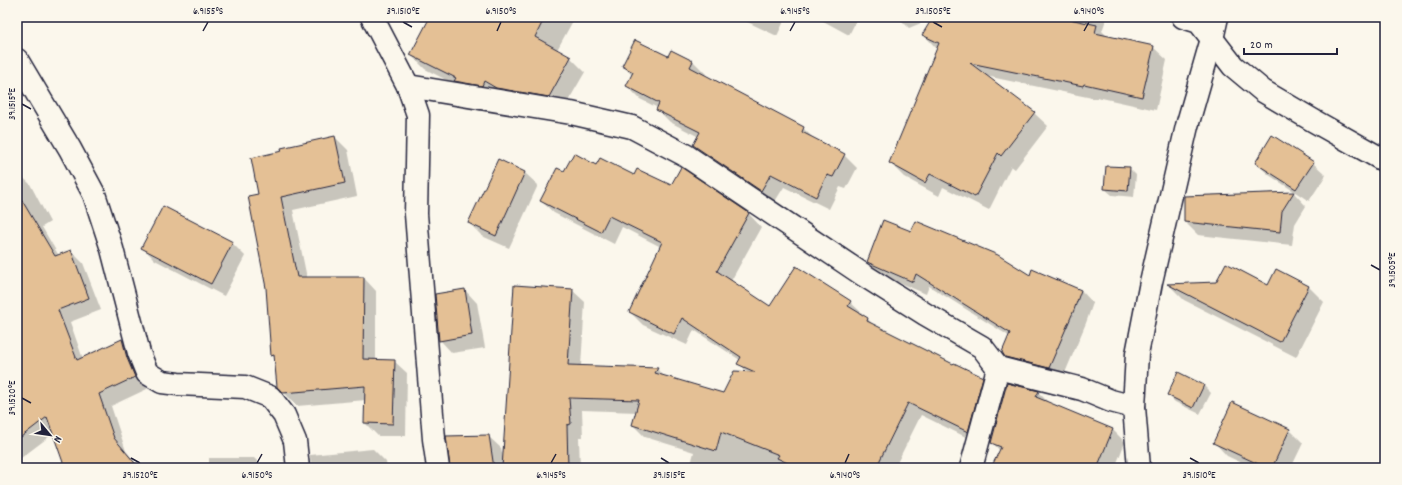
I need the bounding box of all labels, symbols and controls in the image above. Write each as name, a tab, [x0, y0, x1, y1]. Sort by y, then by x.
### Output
text: 6.9155°S	[193, 5, 223, 19]
text: 39.1510°E	[387, 5, 420, 19]
text: 6.9150°S	[485, 5, 517, 19]
text: 6.9145°S	[780, 5, 810, 19]
text: 39.1505°E	[915, 5, 951, 19]
text: 6.9140°S	[1074, 5, 1104, 19]
scale bar	[1244, 30, 1337, 56]
text: 20 m	[1250, 37, 1273, 54]
text: 39.1515°E	[6, 88, 20, 120]
text: 39.1505°E	[1386, 252, 1400, 288]
text: 39.1520°E	[6, 380, 20, 416]
north arrow	[30, 415, 70, 455]
text: N	[48, 433, 65, 446]
text: 39.1520°E	[122, 469, 158, 483]
text: 6.9150°S	[241, 469, 273, 483]
text: 6.9145°S	[536, 469, 566, 483]
text: 39.1515°E	[653, 469, 685, 483]
text: 6.9140°S	[830, 469, 860, 483]
text: 39.1510°E	[1183, 469, 1216, 483]

